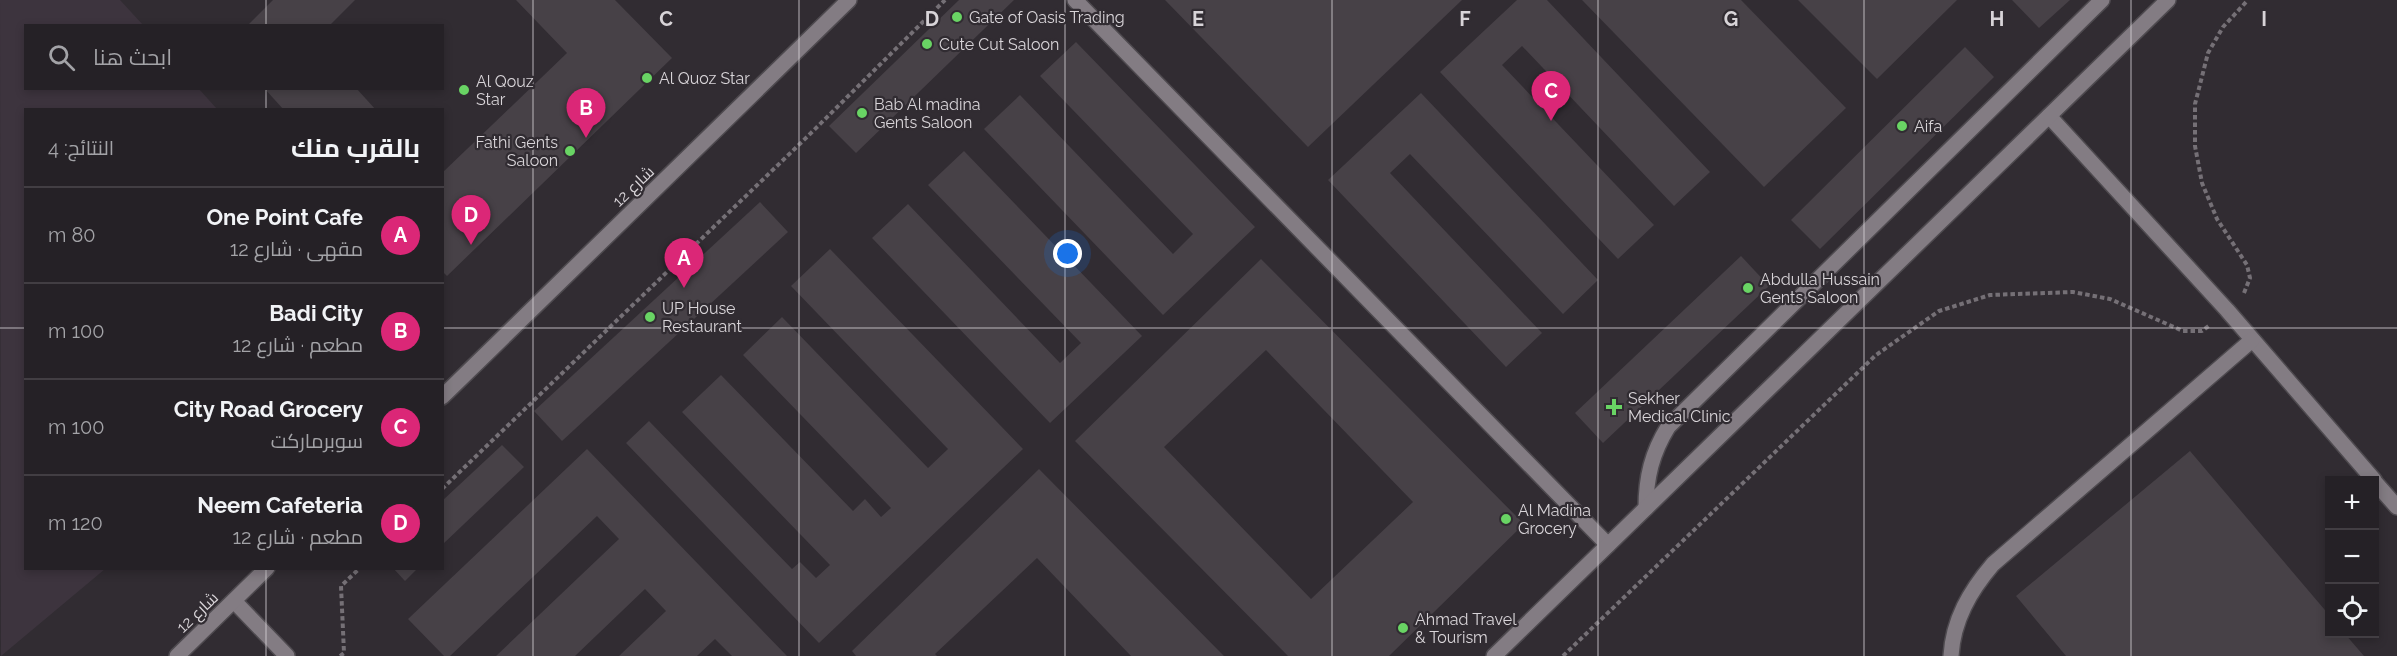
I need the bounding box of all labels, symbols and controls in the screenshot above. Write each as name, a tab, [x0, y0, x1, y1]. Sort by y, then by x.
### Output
text: C	[659, 7, 673, 31]
text: D	[925, 7, 939, 31]
text: E	[1192, 7, 1204, 31]
text: F	[1459, 7, 1471, 31]
text: G	[1724, 7, 1738, 31]
text: H	[1990, 7, 2004, 31]
text: I	[2261, 7, 2267, 31]
place label: Gate of Oasis Trading	[969, 8, 1125, 27]
marker: Gate of Oasis Trading	[950, 10, 964, 24]
search box	[24, 24, 444, 90]
place label: Cute Cut Saloon	[939, 35, 1059, 54]
marker: Cute Cut Saloon	[920, 37, 934, 51]
icon: search	[45, 41, 78, 74]
text: ابحث هنا	[93, 44, 172, 70]
place label: Al Quoz Star	[659, 69, 750, 88]
marker: Al Quoz Star	[640, 71, 654, 85]
place label: Al Qouz Star	[476, 72, 534, 109]
pin: C	[1532, 72, 1570, 121]
marker: Al Qouz Star	[457, 83, 471, 97]
pin: B	[566, 88, 606, 138]
place label: Bab Al madina Gents Saloon	[874, 95, 981, 132]
marker: Bab Al madina Gents Saloon	[855, 106, 869, 120]
place label: Aifa	[1914, 117, 1942, 136]
marker: Aifa	[1895, 119, 1909, 133]
text: بالقرب منك	[291, 133, 420, 163]
place label: Fathi Gents Saloon	[476, 133, 558, 170]
text: النتائج: 4	[48, 136, 114, 160]
marker: Fathi Gents Saloon	[563, 144, 577, 158]
street label: شارع 12	[609, 162, 659, 212]
pin: D	[452, 196, 490, 245]
text: One Point Cafe	[207, 204, 363, 230]
text: 80 m	[48, 223, 96, 247]
text: A	[394, 223, 407, 247]
text: مقهى · شارع 12	[230, 237, 363, 261]
pin: A	[664, 238, 704, 288]
your location	[1053, 239, 1082, 268]
place label: Abdulla Hussain Gents Saloon	[1760, 270, 1880, 307]
marker: Abdulla Hussain Gents Saloon	[1741, 281, 1755, 295]
place label: UP House Restaurant	[662, 299, 742, 336]
text: Badi City	[269, 300, 363, 326]
marker: UP House Restaurant	[643, 310, 657, 324]
text: 100 m	[48, 319, 105, 343]
text: B	[394, 319, 407, 343]
text: مطعم · شارع 12	[232, 333, 363, 357]
place label: Sekher Medical Clinic	[1628, 389, 1731, 426]
text: City Road Grocery	[174, 396, 363, 422]
marker: Sekher Medical Clinic	[1605, 398, 1623, 416]
text: 100 m	[48, 415, 105, 439]
text: C	[394, 415, 407, 439]
text: سوبرماركت	[271, 429, 363, 453]
map controls	[2325, 476, 2379, 638]
button: +	[2325, 476, 2379, 530]
text: Neem Cafeteria	[197, 492, 363, 518]
place label: Al Madina Grocery	[1518, 501, 1591, 538]
text: 120 m	[48, 511, 103, 535]
text: D	[393, 511, 408, 535]
marker: Al Madina Grocery	[1499, 512, 1513, 526]
text: مطعم · شارع 12	[232, 525, 363, 549]
button: −	[2325, 530, 2379, 584]
button: locate	[2325, 584, 2379, 638]
street label: شارع 12	[173, 588, 223, 638]
place label: Ahmad Travel & Tourism	[1415, 610, 1517, 647]
marker: Ahmad Travel & Tourism	[1396, 621, 1410, 635]

